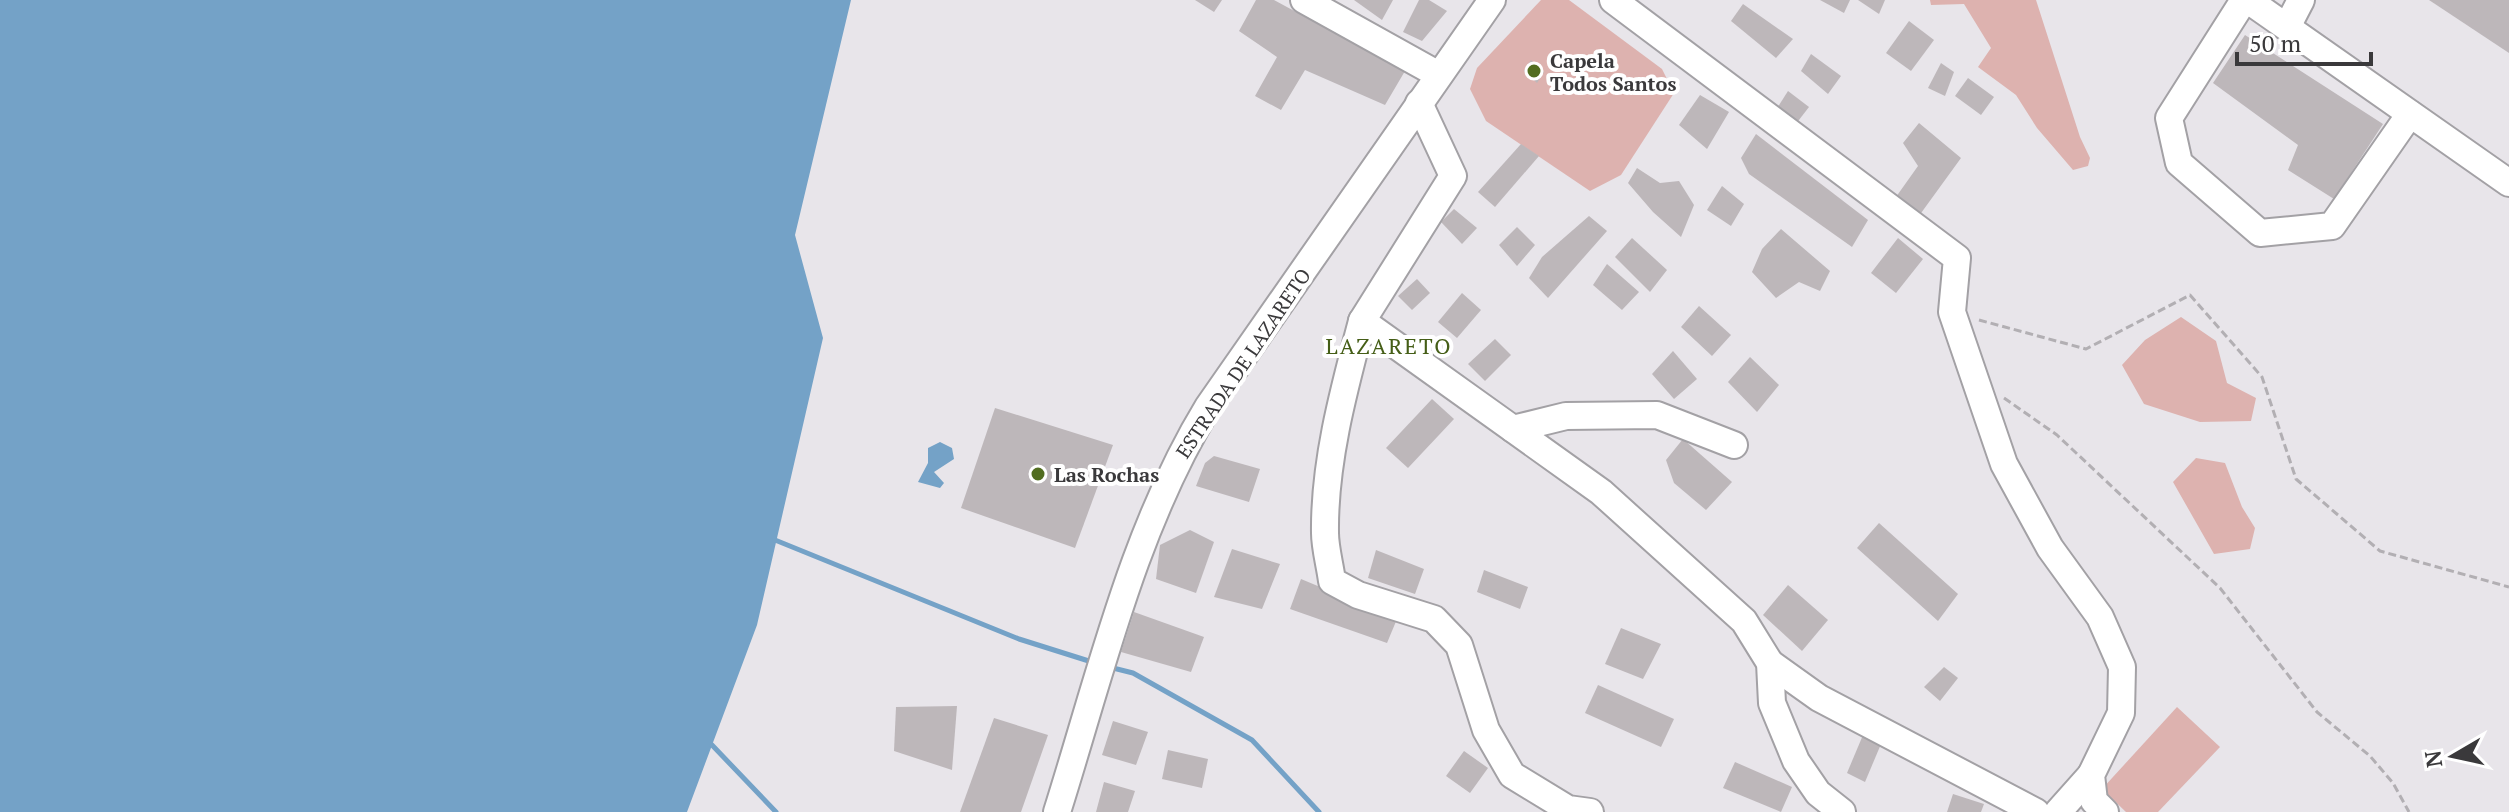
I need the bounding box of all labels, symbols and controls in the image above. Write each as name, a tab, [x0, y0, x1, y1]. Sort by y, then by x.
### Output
scale bar	[2237, 16, 2371, 66]
text: 50 m	[2249, 27, 2301, 59]
place label: Capela Todos Santos	[1550, 47, 1677, 97]
marker: Capela Todos Santos	[1525, 62, 1543, 80]
street label: ESTRADA DE LAZARETO	[1169, 263, 1317, 463]
district label: LAZARETO	[1326, 331, 1452, 360]
place label: Las Rochas	[1054, 461, 1159, 488]
marker: Las Rochas	[1029, 465, 1047, 483]
north arrow	[2413, 716, 2493, 796]
text: N	[2417, 748, 2448, 770]

